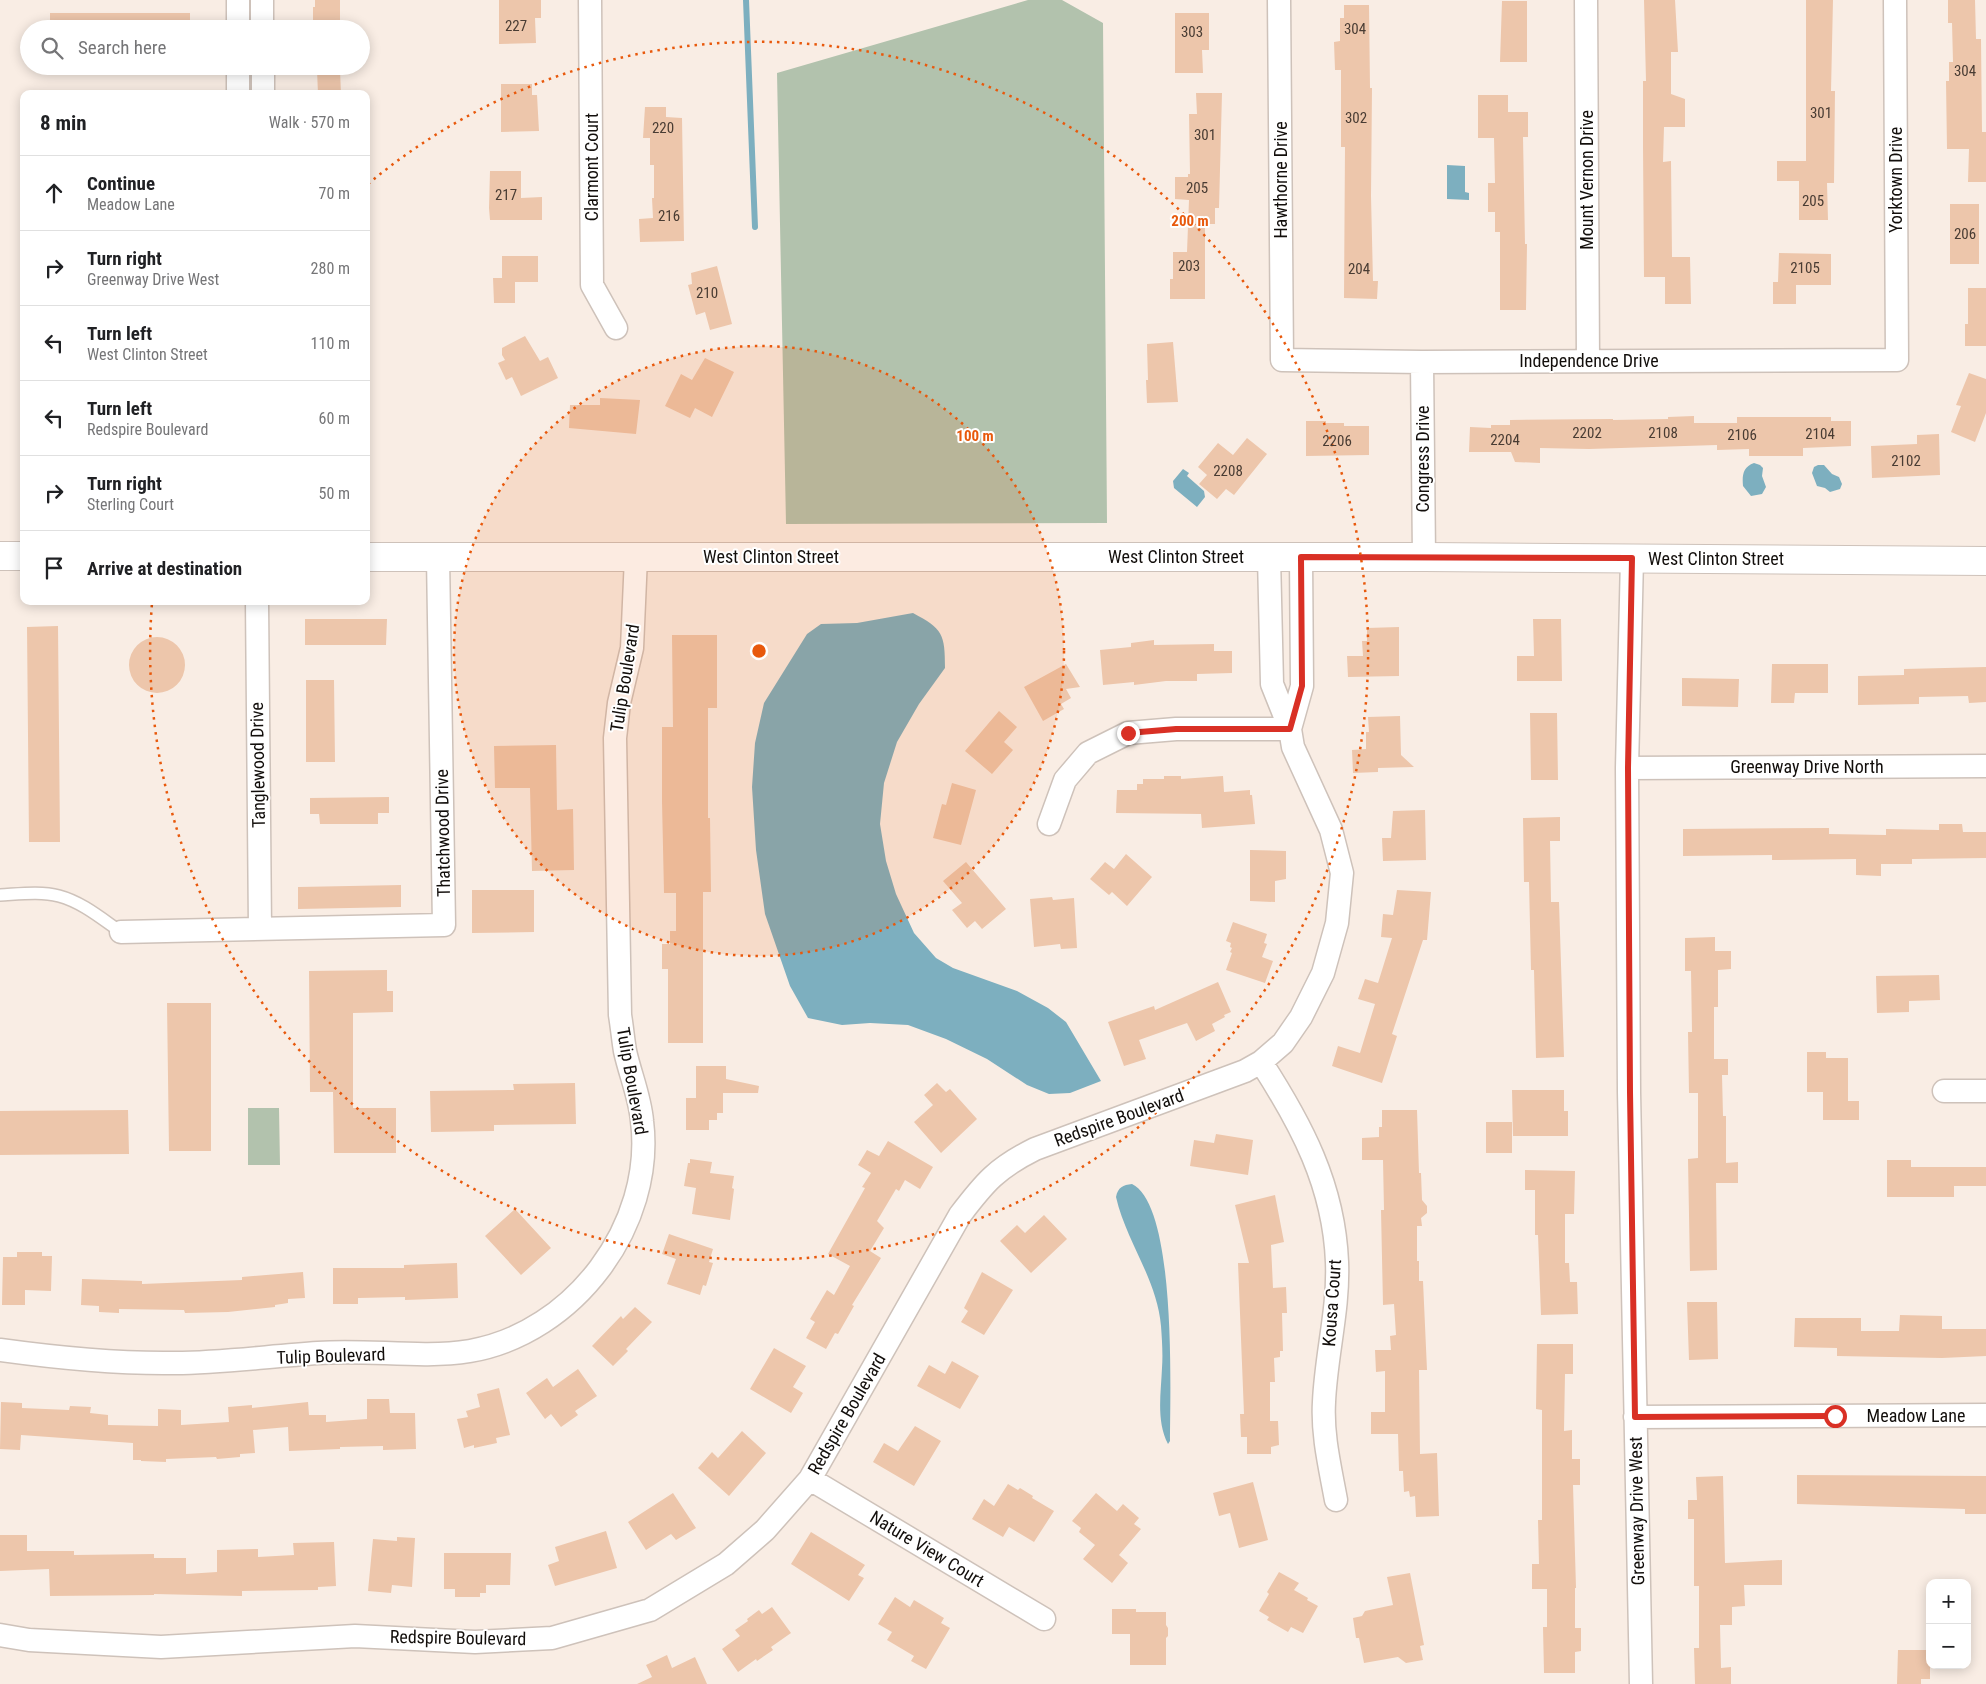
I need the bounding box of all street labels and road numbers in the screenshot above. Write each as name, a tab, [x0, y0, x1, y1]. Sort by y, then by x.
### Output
street label: Mount Vernon Drive	[1576, 110, 1597, 250]
street label: Clarmont Court	[581, 113, 602, 221]
street label: Hawthorne Drive	[1270, 121, 1291, 239]
street label: Yorktown Drive	[1885, 127, 1906, 233]
street label: Independence Drive	[1519, 350, 1659, 371]
street label: Congress Drive	[1412, 405, 1433, 513]
street label: West Clinton Street	[703, 546, 839, 567]
street label: West Clinton Street	[1108, 546, 1244, 567]
street label: West Clinton Street	[1648, 548, 1784, 569]
street label: Tulip Boulevard	[606, 622, 643, 733]
street label: Tanglewood Drive	[246, 702, 269, 828]
street label: Greenway Drive North	[1730, 756, 1884, 777]
street label: Thatchwood Drive	[431, 769, 454, 897]
street label: Tulip Boulevard	[613, 1025, 652, 1136]
street label: Redspire Boulevard	[1051, 1084, 1187, 1151]
street label: Kousa Court	[1318, 1259, 1345, 1347]
street label: Tulip Boulevard	[276, 1343, 386, 1368]
street label: Redspire Boulevard	[803, 1349, 890, 1478]
street label: Meadow Lane	[1867, 1405, 1965, 1426]
street label: Greenway Drive West	[1625, 1436, 1648, 1586]
street label: Nature View Court	[866, 1506, 988, 1591]
street label: Redspire Boulevard	[390, 1626, 526, 1649]

